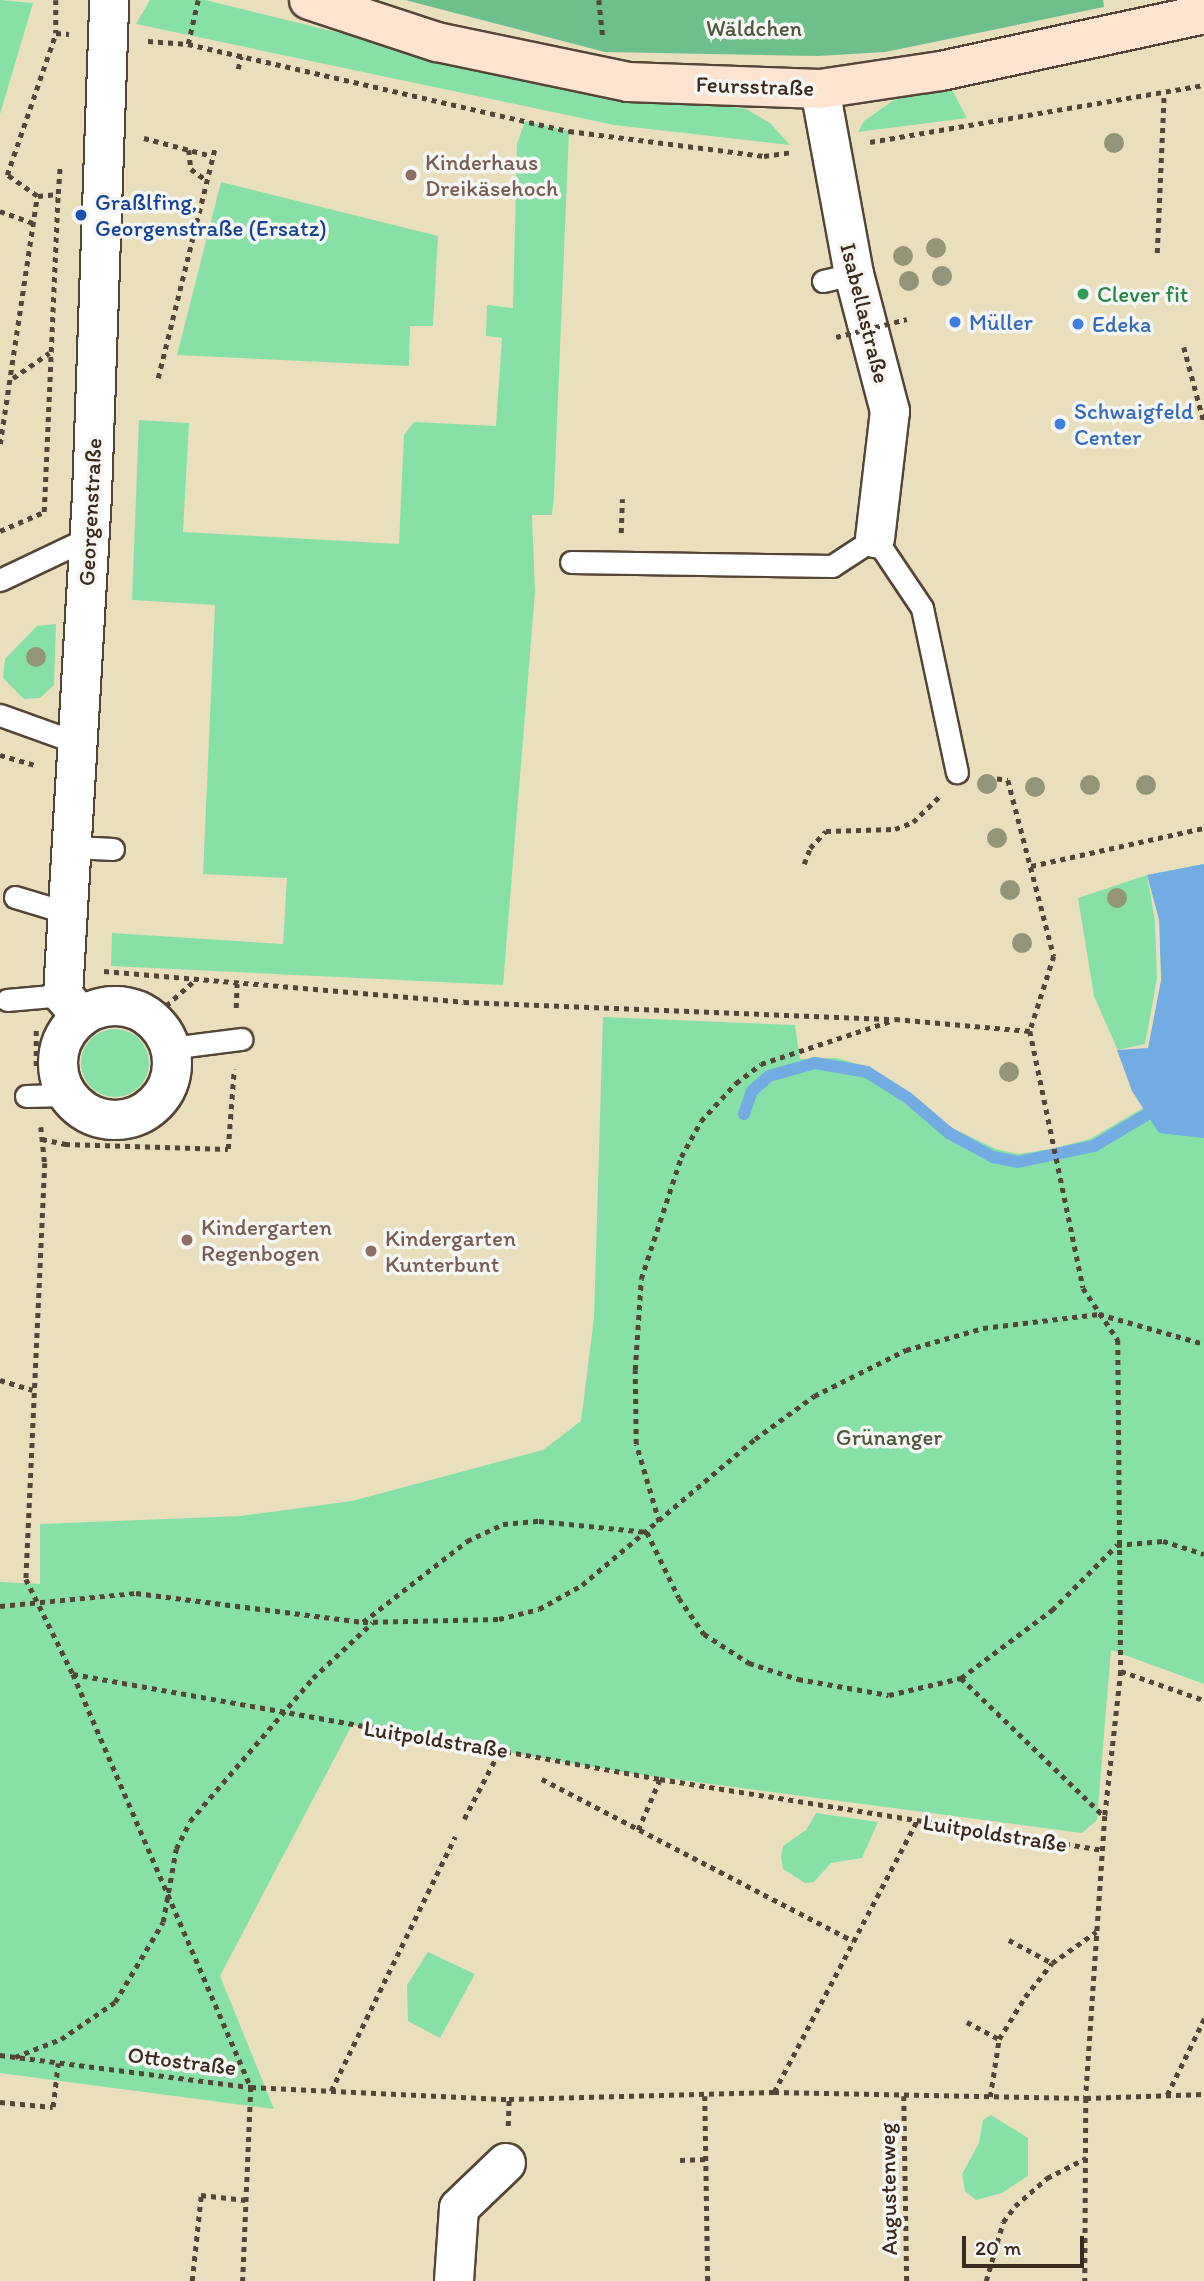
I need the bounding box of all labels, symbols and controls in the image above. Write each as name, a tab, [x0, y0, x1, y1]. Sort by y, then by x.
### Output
park label: Wäldchen	[706, 14, 802, 42]
street label: Feursstraße	[695, 70, 815, 102]
place label: Kinderhaus Dreikäsehoch	[425, 148, 558, 202]
marker: Kinderhaus Dreikäsehoch	[403, 167, 419, 183]
place label: Graßlfing, Georgenstraße (Ersatz)	[95, 188, 327, 242]
marker: Graßlfing, Georgenstraße (Ersatz)	[73, 207, 89, 223]
street label: Isabellastraße	[834, 240, 896, 386]
place label: Clever fit	[1097, 280, 1188, 308]
marker: Clever fit	[1075, 286, 1091, 302]
place label: Müller	[969, 308, 1033, 336]
place label: Edeka	[1092, 310, 1151, 338]
marker: Müller	[947, 314, 963, 330]
marker: Edeka	[1070, 316, 1086, 332]
place label: Schwaigfeld Center	[1074, 397, 1194, 451]
marker: Schwaigfeld Center	[1052, 416, 1068, 432]
street label: Georgenstraße	[72, 437, 108, 587]
place label: Kindergarten Regenbogen	[201, 1213, 332, 1267]
place label: Kindergarten Kunterbunt	[385, 1224, 516, 1278]
marker: Kindergarten Regenbogen	[179, 1232, 195, 1248]
marker: Kindergarten Kunterbunt	[363, 1243, 379, 1259]
park label: Grünanger	[836, 1423, 942, 1451]
street label: Luitpoldstraße	[362, 1714, 510, 1764]
street label: Luitpoldstraße	[921, 1808, 1069, 1858]
street label: Ottostraße	[126, 2041, 238, 2081]
street label: Augustenweg	[873, 2122, 903, 2256]
scale bar	[966, 2222, 1088, 2266]
text: 20 m	[975, 2235, 1021, 2260]

